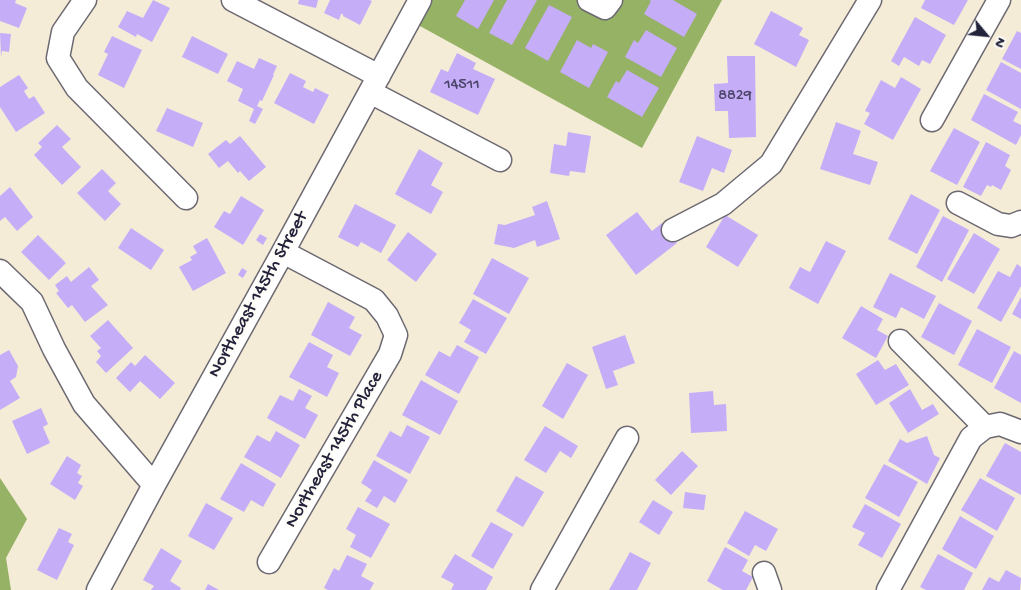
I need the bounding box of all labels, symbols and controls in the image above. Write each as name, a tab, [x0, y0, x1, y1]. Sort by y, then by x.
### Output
north arrow	[961, 10, 1011, 60]
text: N	[990, 34, 1009, 50]
house number: 14511	[444, 76, 480, 96]
house number: 8829	[718, 87, 752, 107]
street label: Northeast 145th Street	[204, 208, 314, 382]
street label: Northeast 145th Place	[281, 368, 389, 532]

